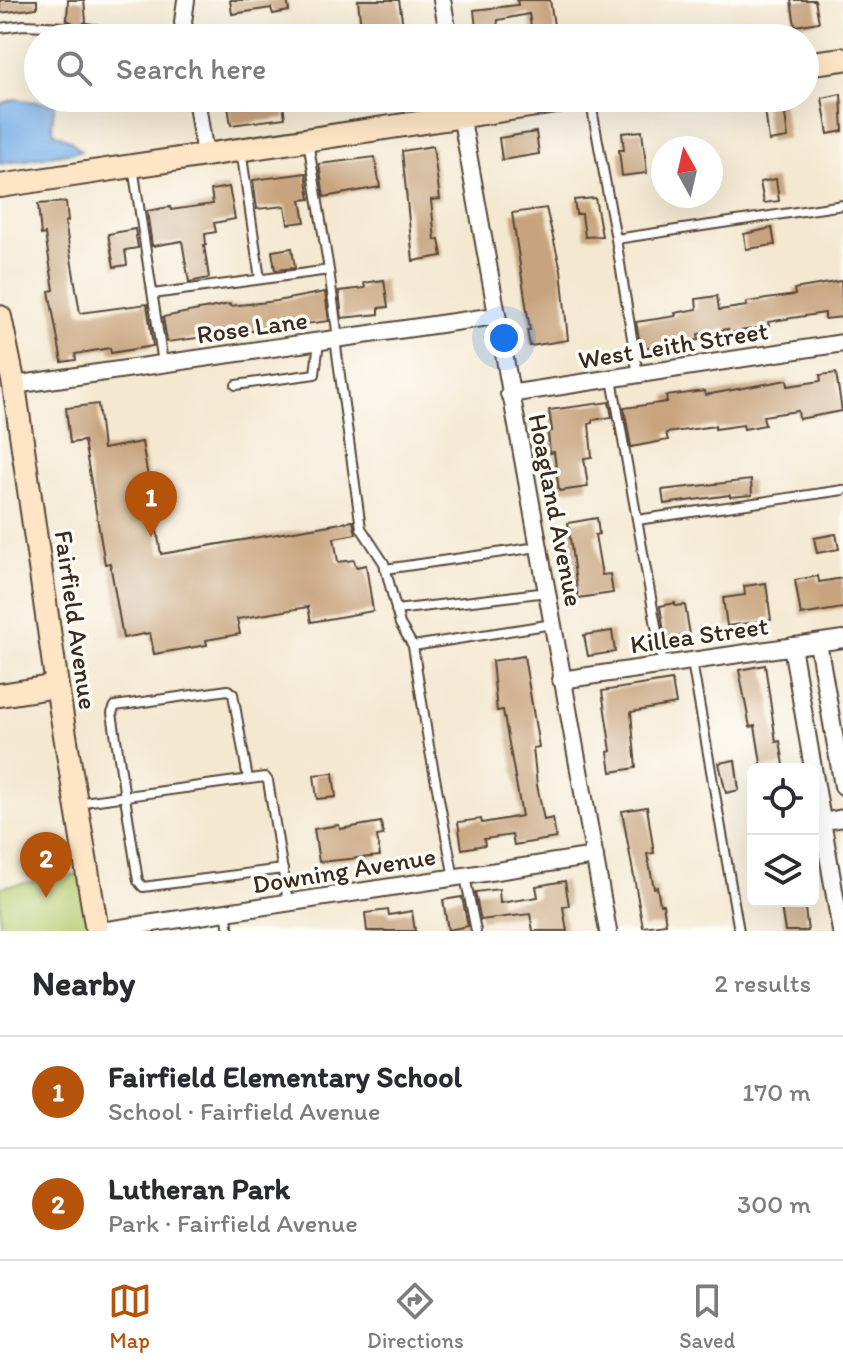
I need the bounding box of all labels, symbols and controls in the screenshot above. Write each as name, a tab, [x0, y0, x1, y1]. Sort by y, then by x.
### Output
search box	[24, 24, 819, 112]
icon: search	[52, 46, 96, 90]
text: Search here	[116, 50, 266, 87]
north arrow	[651, 136, 723, 208]
street label: Rose Lane	[195, 303, 309, 351]
street label: West Leith Street	[576, 314, 770, 376]
your location	[484, 318, 524, 358]
street label: Hoagland Avenue	[522, 411, 590, 609]
pin: 1	[125, 471, 177, 537]
street label: Fairfield Avenue	[48, 528, 104, 712]
street label: Killea Street	[628, 609, 770, 661]
map controls	[747, 763, 819, 907]
button: locate	[747, 763, 819, 835]
pin: 2	[20, 832, 72, 898]
button: layers	[747, 835, 819, 907]
street label: Downing Avenue	[250, 840, 438, 900]
text: Nearby	[32, 963, 135, 1004]
text: 2 results	[714, 967, 811, 999]
text: Fairfield Elementary School	[108, 1058, 462, 1095]
text: 1	[52, 1076, 64, 1108]
text: 170 m	[742, 1076, 811, 1108]
text: School · Fairfield Avenue	[108, 1095, 381, 1127]
text: Lutheran Park	[108, 1170, 290, 1207]
text: 2	[51, 1188, 65, 1220]
text: 300 m	[737, 1188, 811, 1220]
text: Park · Fairfield Avenue	[108, 1207, 358, 1239]
tab: Map	[108, 1279, 152, 1354]
tab: Directions	[367, 1279, 464, 1354]
tab: Saved	[679, 1279, 735, 1354]

